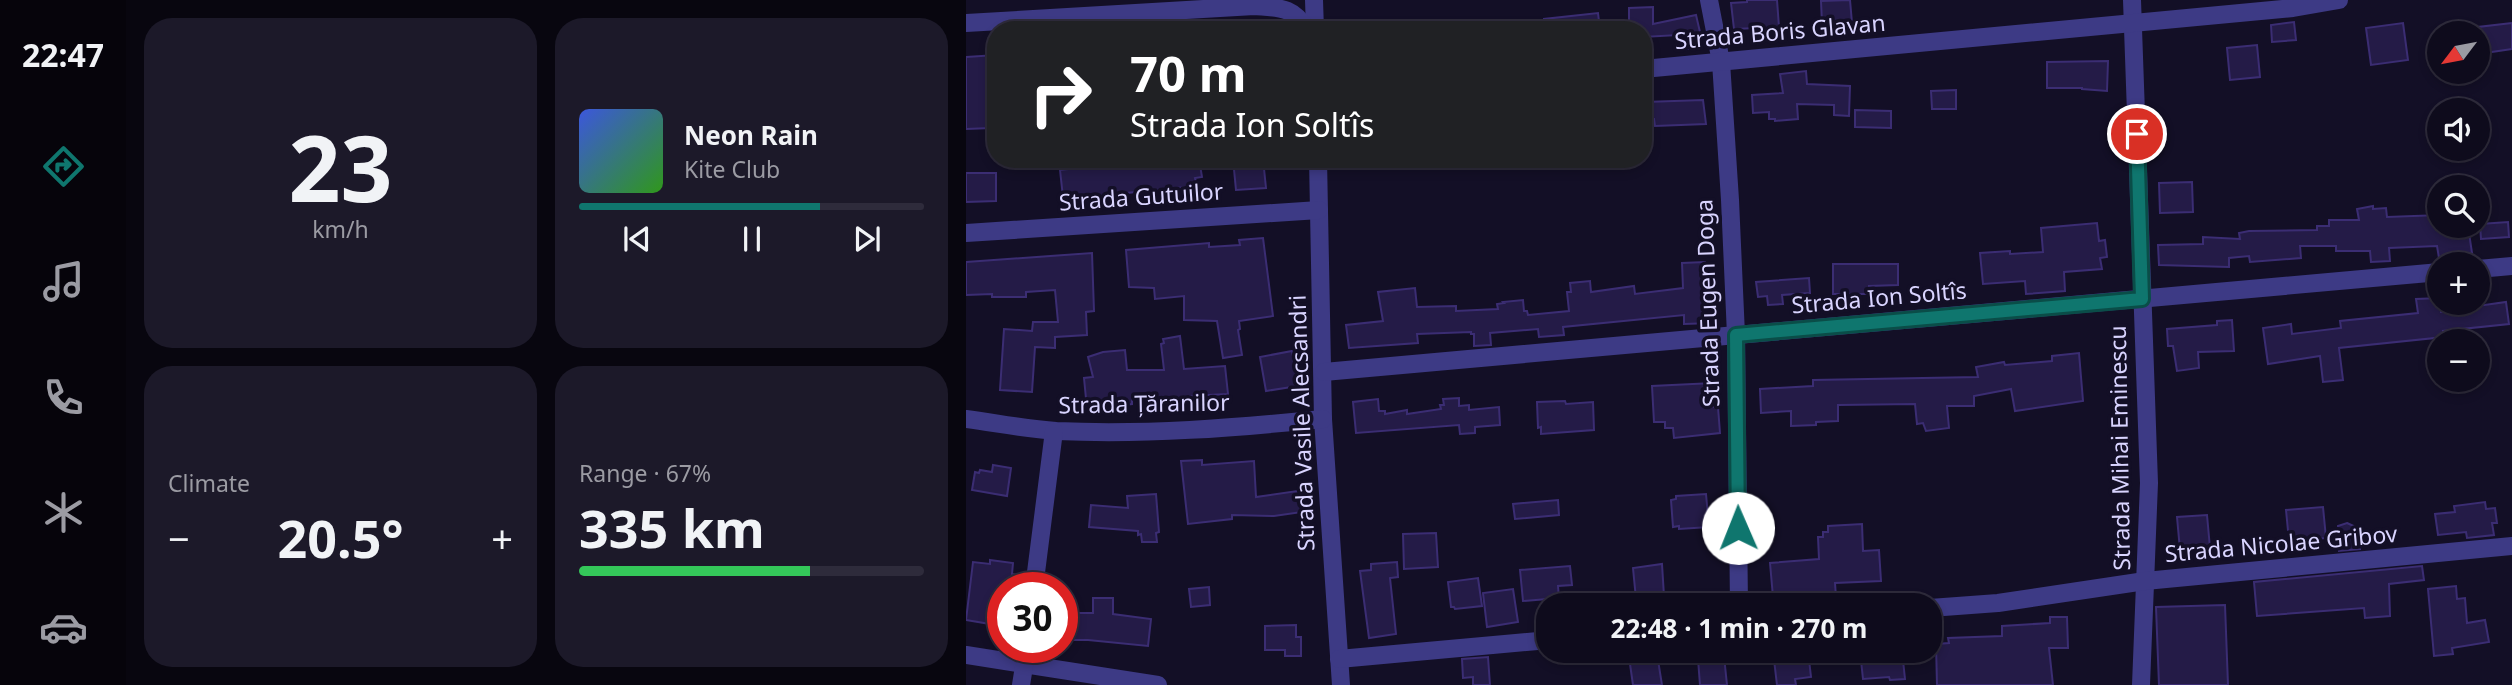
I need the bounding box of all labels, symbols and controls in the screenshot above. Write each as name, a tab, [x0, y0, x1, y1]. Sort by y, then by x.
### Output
street label: Strada Boris Glavan	[1673, 6, 1887, 56]
north arrow	[2427, 21, 2490, 84]
map controls	[2427, 21, 2490, 392]
text: 22:47	[22, 33, 104, 76]
text: 70 m	[1130, 40, 1247, 106]
icon: right	[1015, 49, 1106, 140]
button: sound	[2427, 98, 2490, 161]
text: Strada Ion Soltîs	[1130, 103, 1374, 146]
pin	[2107, 104, 2167, 164]
text: 23	[288, 105, 393, 229]
icon: arrive	[2118, 115, 2156, 153]
text: Neon Rain	[684, 117, 818, 153]
icon: directions	[39, 142, 88, 191]
text: Kite Club	[684, 153, 780, 185]
street label: Strada Gutuilor	[1058, 174, 1225, 218]
button: search	[2427, 175, 2490, 238]
street label: Strada Eugen Doga	[1687, 199, 1727, 408]
text: km/h	[312, 213, 369, 245]
icon: previous	[618, 220, 656, 258]
icon: pause	[733, 220, 771, 258]
icon: next	[848, 220, 886, 258]
button: +	[2427, 252, 2490, 315]
icon: music	[39, 257, 88, 306]
street label: Strada Ion Soltîs	[1790, 273, 1968, 321]
street label: Strada Vasile Alecsandri	[1281, 294, 1321, 552]
street label: Strada Mihai Eminescu	[2101, 325, 2137, 571]
button: −	[2427, 329, 2490, 392]
icon: phone	[39, 373, 88, 422]
street label: Strada Țăranilor	[1058, 386, 1230, 420]
text: Range · 67%	[579, 457, 711, 489]
text: Climate	[168, 467, 250, 499]
icon: climate	[39, 488, 88, 537]
position arrow	[1701, 491, 1775, 565]
text: 335 km	[579, 492, 765, 563]
text: 20.5°	[278, 502, 403, 573]
text: −	[168, 512, 190, 564]
text: +	[491, 512, 513, 564]
street label: Strada Nicolae Gribov	[2163, 517, 2399, 569]
speed limit sign: 30	[987, 572, 1078, 663]
icon: car	[39, 603, 88, 652]
text: 22:48 · 1 min · 270 m	[1611, 610, 1867, 646]

